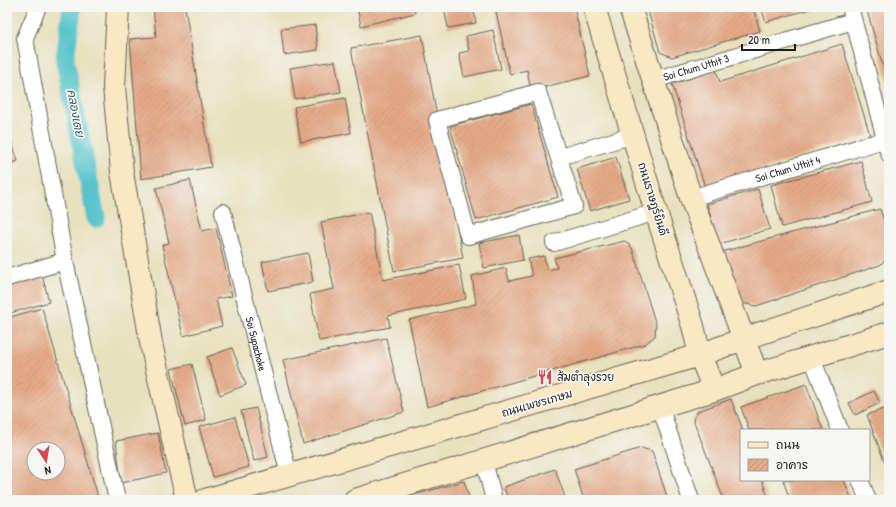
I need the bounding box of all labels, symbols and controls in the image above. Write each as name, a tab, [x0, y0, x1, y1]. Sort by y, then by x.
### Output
scale bar	[742, 26, 795, 52]
text: 20 m	[748, 31, 770, 48]
street label: Soi Chum Uthit 3	[662, 51, 731, 84]
water label: คลองเตย	[63, 88, 89, 140]
street label: Soi Chum Uthit 4	[754, 153, 822, 185]
street label: ถนนราษฎร์ยินดี	[634, 160, 672, 238]
street label: Soi Supachoke	[243, 315, 270, 373]
restaurant icon: ส้มตำลุงรวย	[536, 368, 554, 386]
place label: ส้มตำลุงรวย	[557, 370, 614, 386]
street label: ถนนเพชรเกษม	[500, 386, 574, 420]
legend	[740, 429, 870, 481]
text: ถนน	[776, 436, 800, 453]
north arrow	[26, 441, 66, 481]
text: อาคาร	[776, 456, 808, 473]
text: N	[44, 463, 52, 478]

